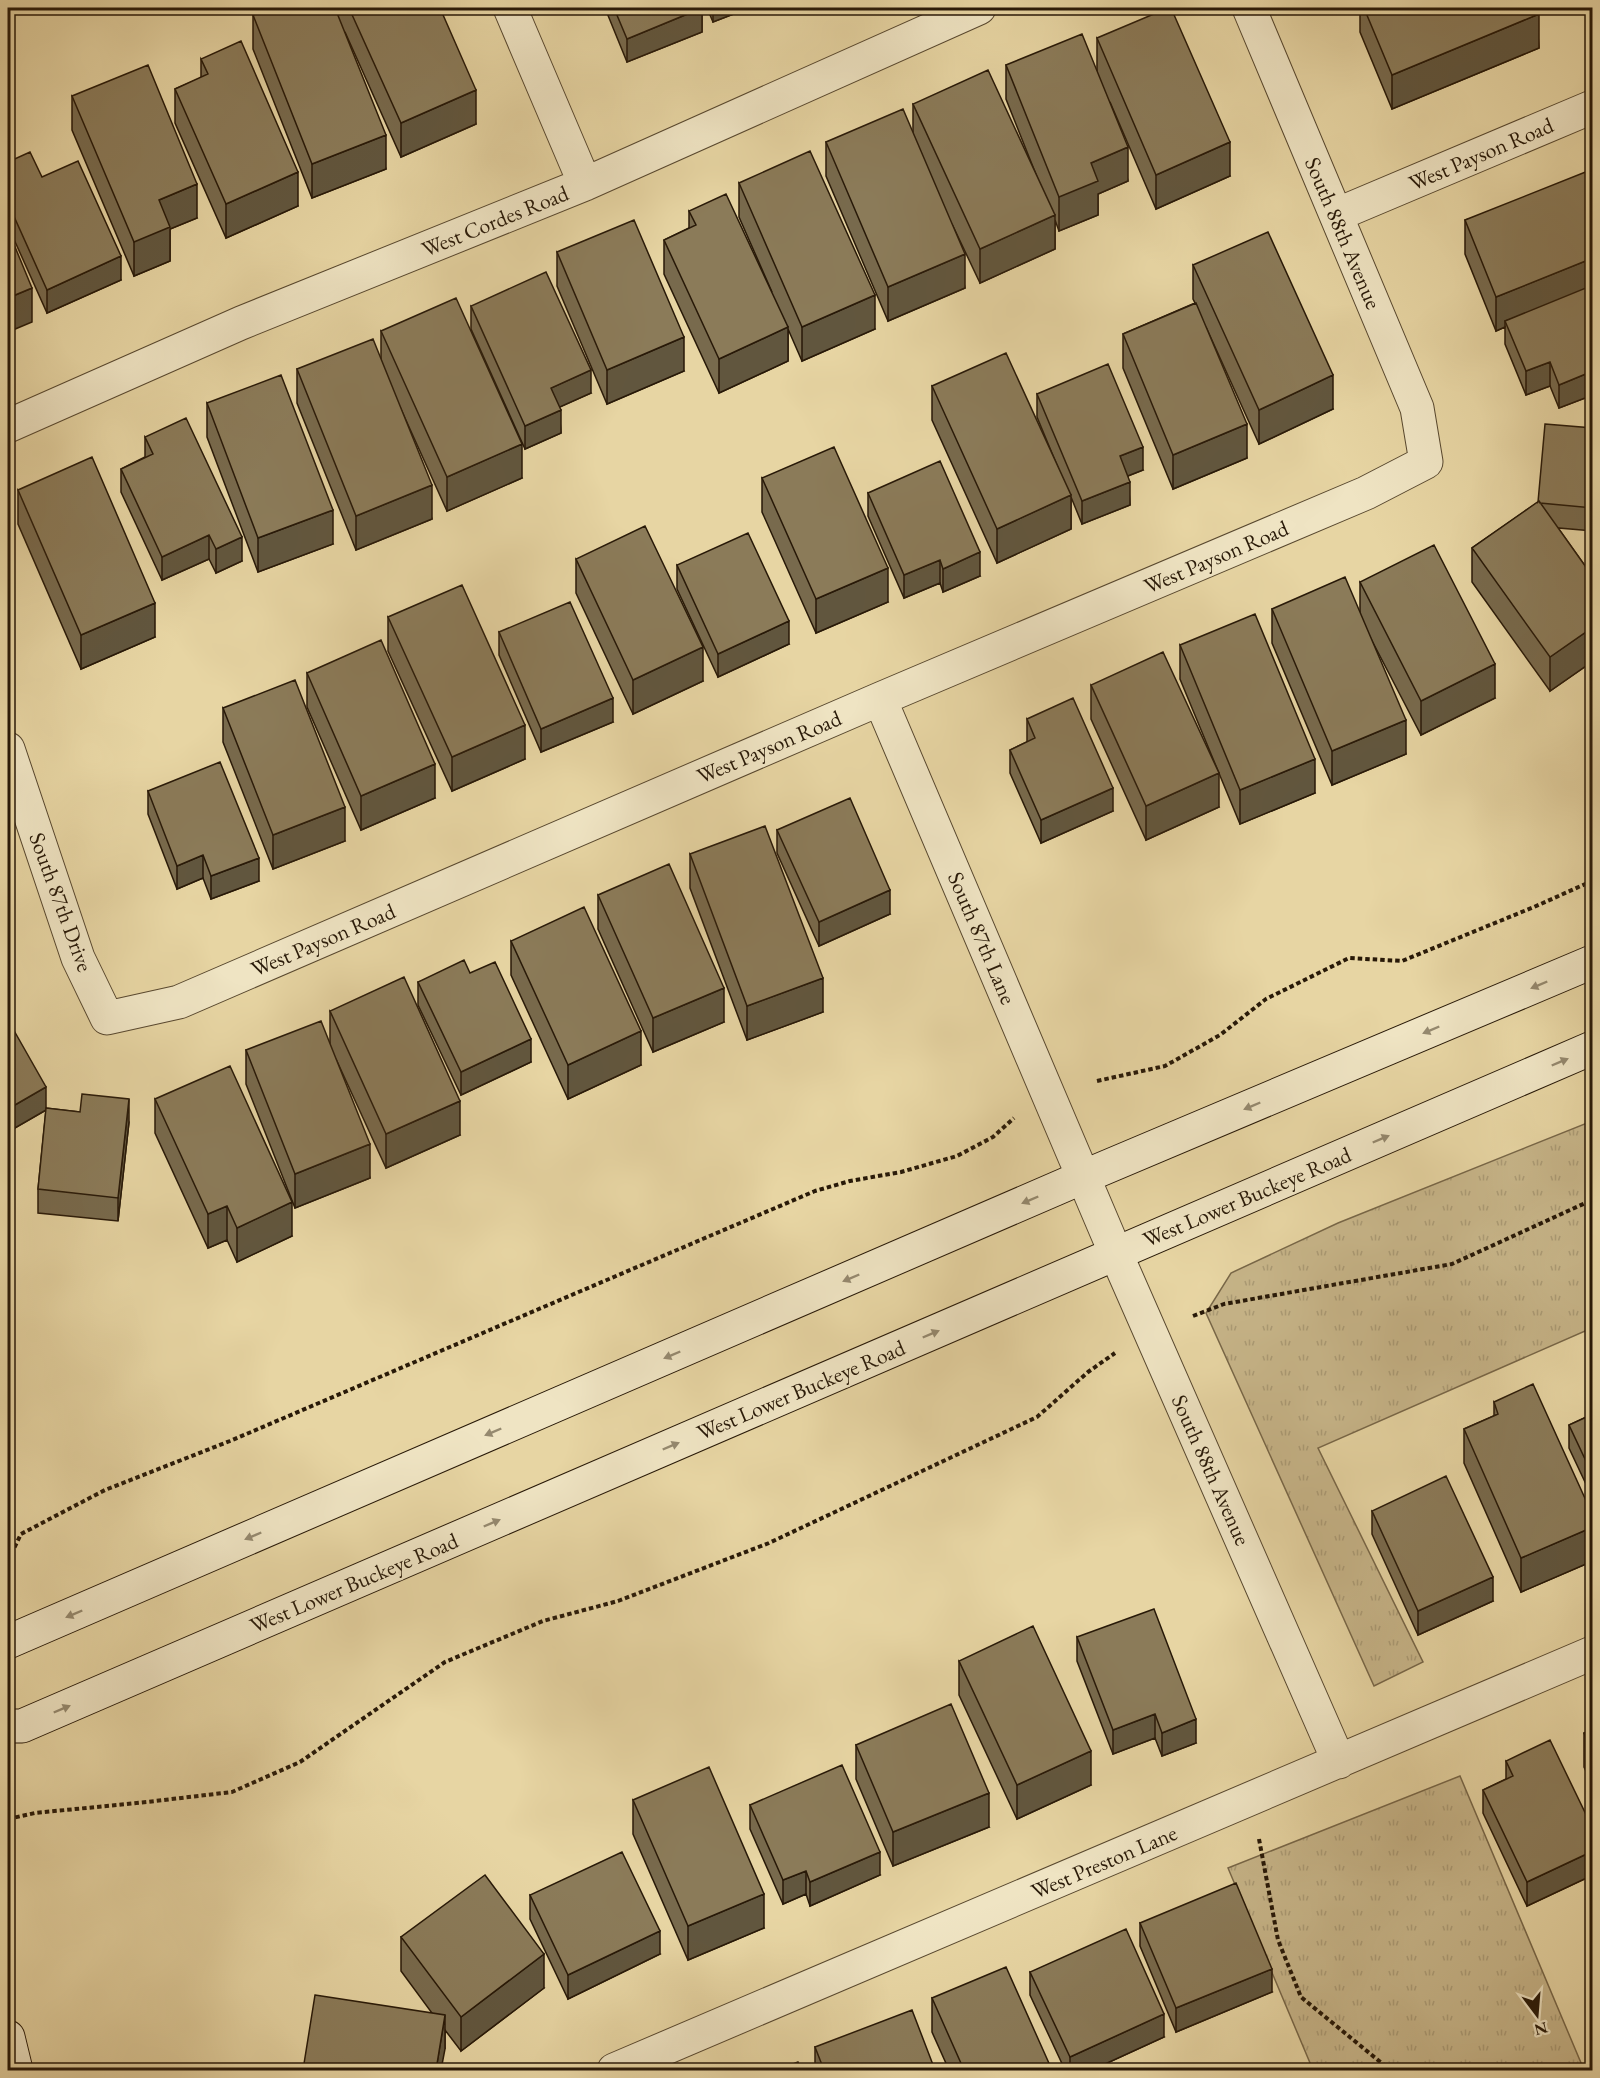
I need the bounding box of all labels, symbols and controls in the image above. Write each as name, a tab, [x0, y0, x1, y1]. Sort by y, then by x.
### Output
street label: West Payson Road	[1404, 110, 1558, 197]
street label: South 88th Avenue	[1298, 153, 1388, 314]
street label: West Cordes Road	[417, 178, 574, 264]
street label: West Payson Road	[1139, 513, 1293, 600]
street label: West Payson Road	[692, 703, 846, 790]
street label: South 87th Drive	[22, 828, 100, 976]
street label: South 87th Lane	[941, 867, 1023, 1009]
street label: West Payson Road	[246, 896, 400, 983]
one-way arrow	[1530, 981, 1548, 990]
one-way arrow	[1422, 1025, 1440, 1035]
one-way arrow	[1552, 1057, 1570, 1067]
one-way arrow	[1242, 1101, 1260, 1111]
one-way arrow	[1373, 1134, 1391, 1144]
street label: West Lower Buckeye Road	[1138, 1140, 1356, 1254]
one-way arrow	[1020, 1195, 1038, 1205]
one-way arrow	[842, 1273, 859, 1282]
one-way arrow	[922, 1329, 940, 1339]
street label: West Lower Buckeye Road	[692, 1333, 910, 1447]
one-way arrow	[662, 1350, 680, 1360]
street label: South 88th Avenue	[1165, 1390, 1257, 1550]
one-way arrow	[483, 1427, 501, 1437]
one-way arrow	[663, 1441, 681, 1451]
one-way arrow	[484, 1518, 502, 1528]
street label: West Lower Buckeye Road	[245, 1526, 463, 1640]
one-way arrow	[243, 1531, 261, 1541]
one-way arrow	[65, 1609, 82, 1618]
one-way arrow	[54, 1704, 71, 1713]
street label: West Preston Lane	[1027, 1818, 1182, 1906]
north arrow	[1507, 1985, 1567, 2045]
text: N	[1532, 2017, 1550, 2041]

